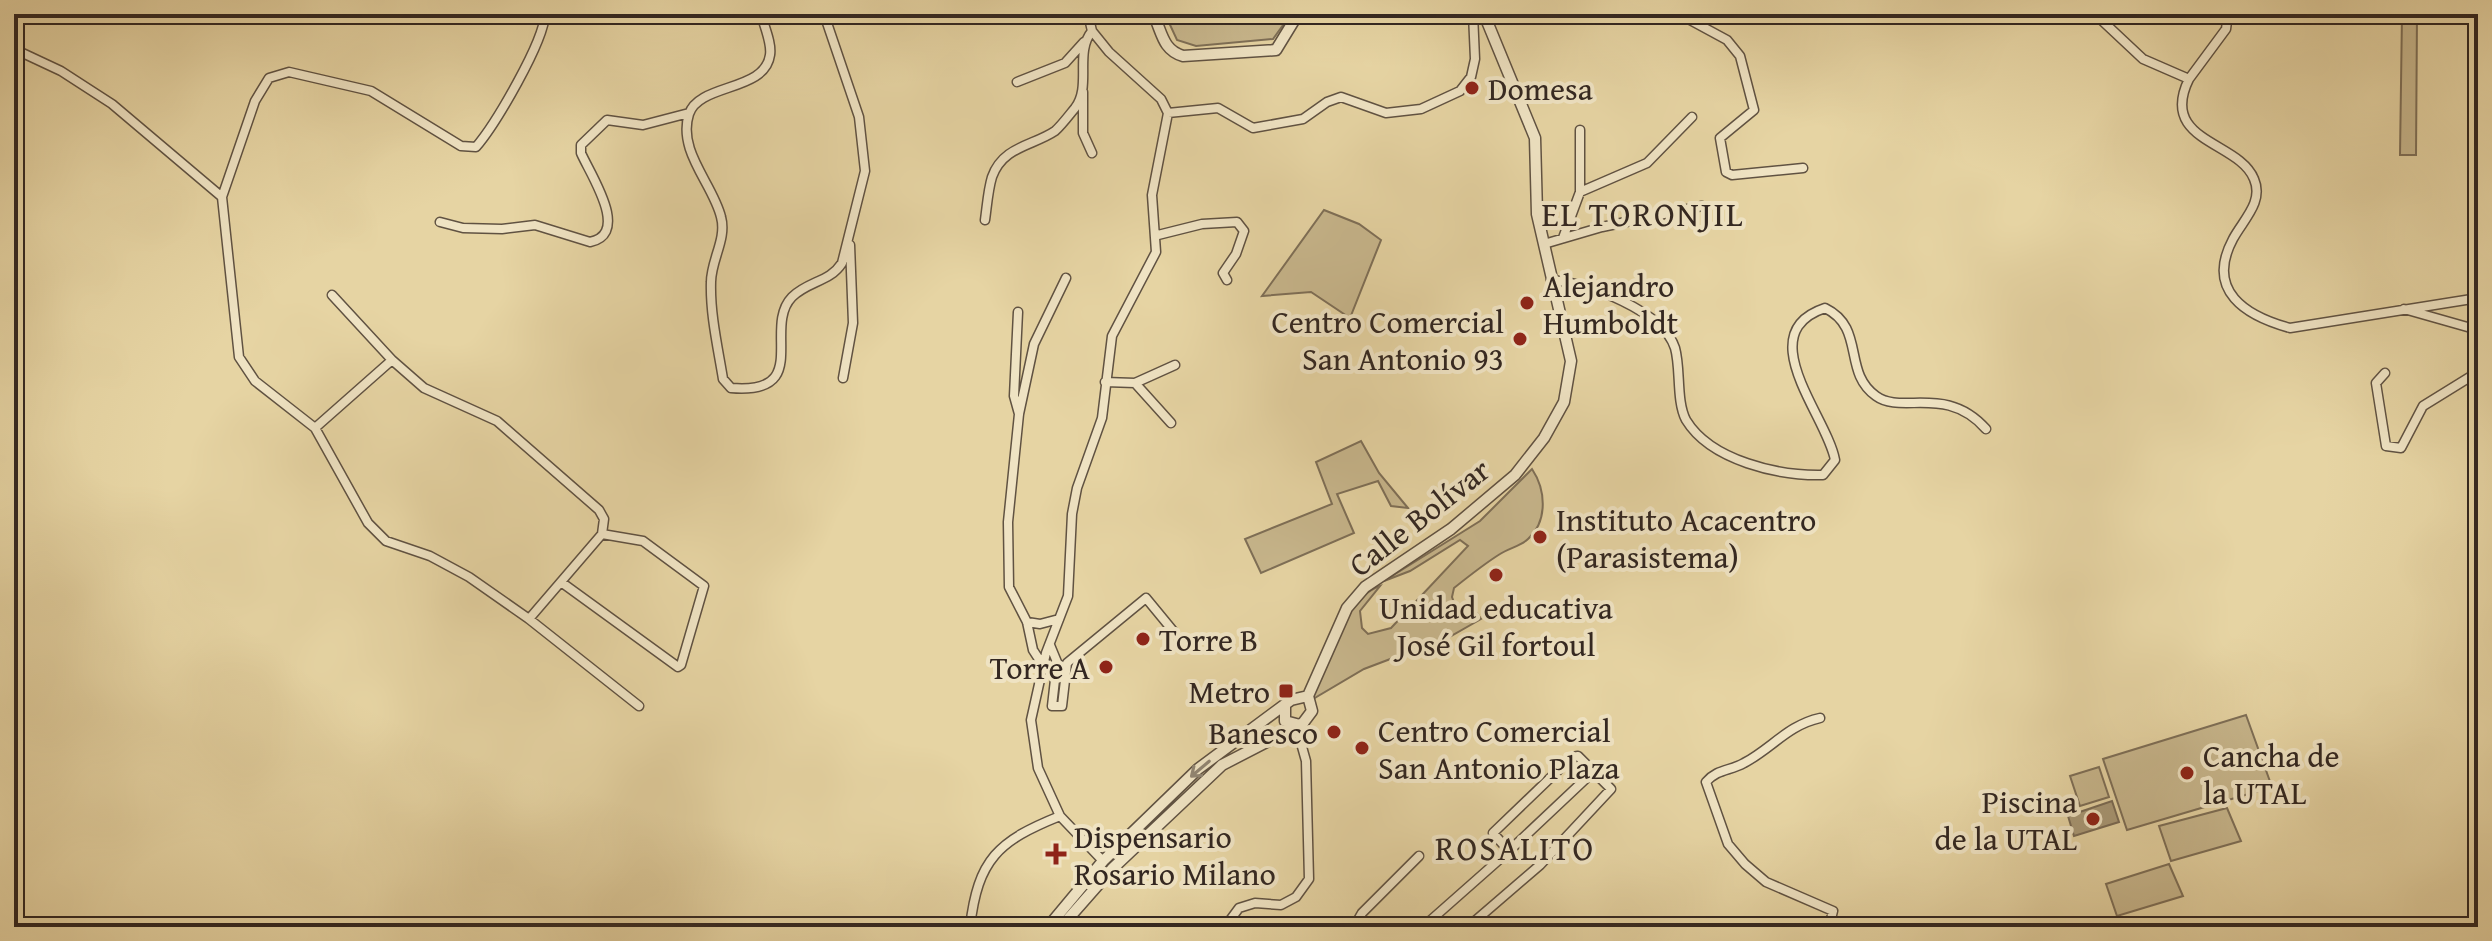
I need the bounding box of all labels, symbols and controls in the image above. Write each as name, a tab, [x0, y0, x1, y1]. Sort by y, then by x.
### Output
place label: Domesa	[1488, 65, 1593, 112]
marker: Domesa	[1463, 79, 1481, 97]
district label: EL TORONJIL	[1541, 189, 1745, 238]
place label: Alejandro Humboldt	[1543, 262, 1678, 346]
marker: Alejandro Humboldt	[1518, 294, 1536, 312]
place label: Centro Comercial San Antonio 93	[1271, 298, 1504, 382]
marker: Centro Comercial San Antonio 93	[1511, 330, 1529, 348]
street label: Calle Bolívar	[1338, 447, 1500, 587]
place label: Instituto Acacentro (Parasistema)	[1556, 496, 1816, 580]
marker: Instituto Acacentro (Parasistema)	[1531, 528, 1549, 546]
marker: Unidad educativa José Gil fortoul	[1487, 566, 1505, 584]
place label: Unidad educativa José Gil fortoul	[1379, 584, 1613, 668]
place label: Torre B	[1159, 616, 1258, 663]
marker: Torre B	[1134, 630, 1152, 648]
place label: Torre A	[990, 644, 1091, 691]
marker: Torre A	[1097, 658, 1115, 676]
place label: Metro	[1188, 668, 1270, 715]
marker: Metro	[1277, 682, 1295, 700]
place label: Centro Comercial San Antonio Plaza	[1378, 707, 1620, 791]
place label: Banesco	[1209, 709, 1318, 756]
marker: Banesco	[1325, 723, 1343, 741]
place label: Cancha de la UTAL	[2203, 732, 2339, 816]
marker: Centro Comercial San Antonio Plaza	[1353, 739, 1371, 757]
one-way arrow	[1190, 760, 1211, 778]
marker: Cancha de la UTAL	[2178, 764, 2196, 782]
place label: Piscina de la UTAL	[1935, 778, 2077, 862]
marker: Piscina de la UTAL	[2084, 810, 2102, 828]
place label: Dispensario Rosario Milano	[1074, 813, 1276, 897]
district label: ROSALITO	[1435, 823, 1595, 872]
marker: Dispensario Rosario Milano	[1045, 843, 1067, 865]

